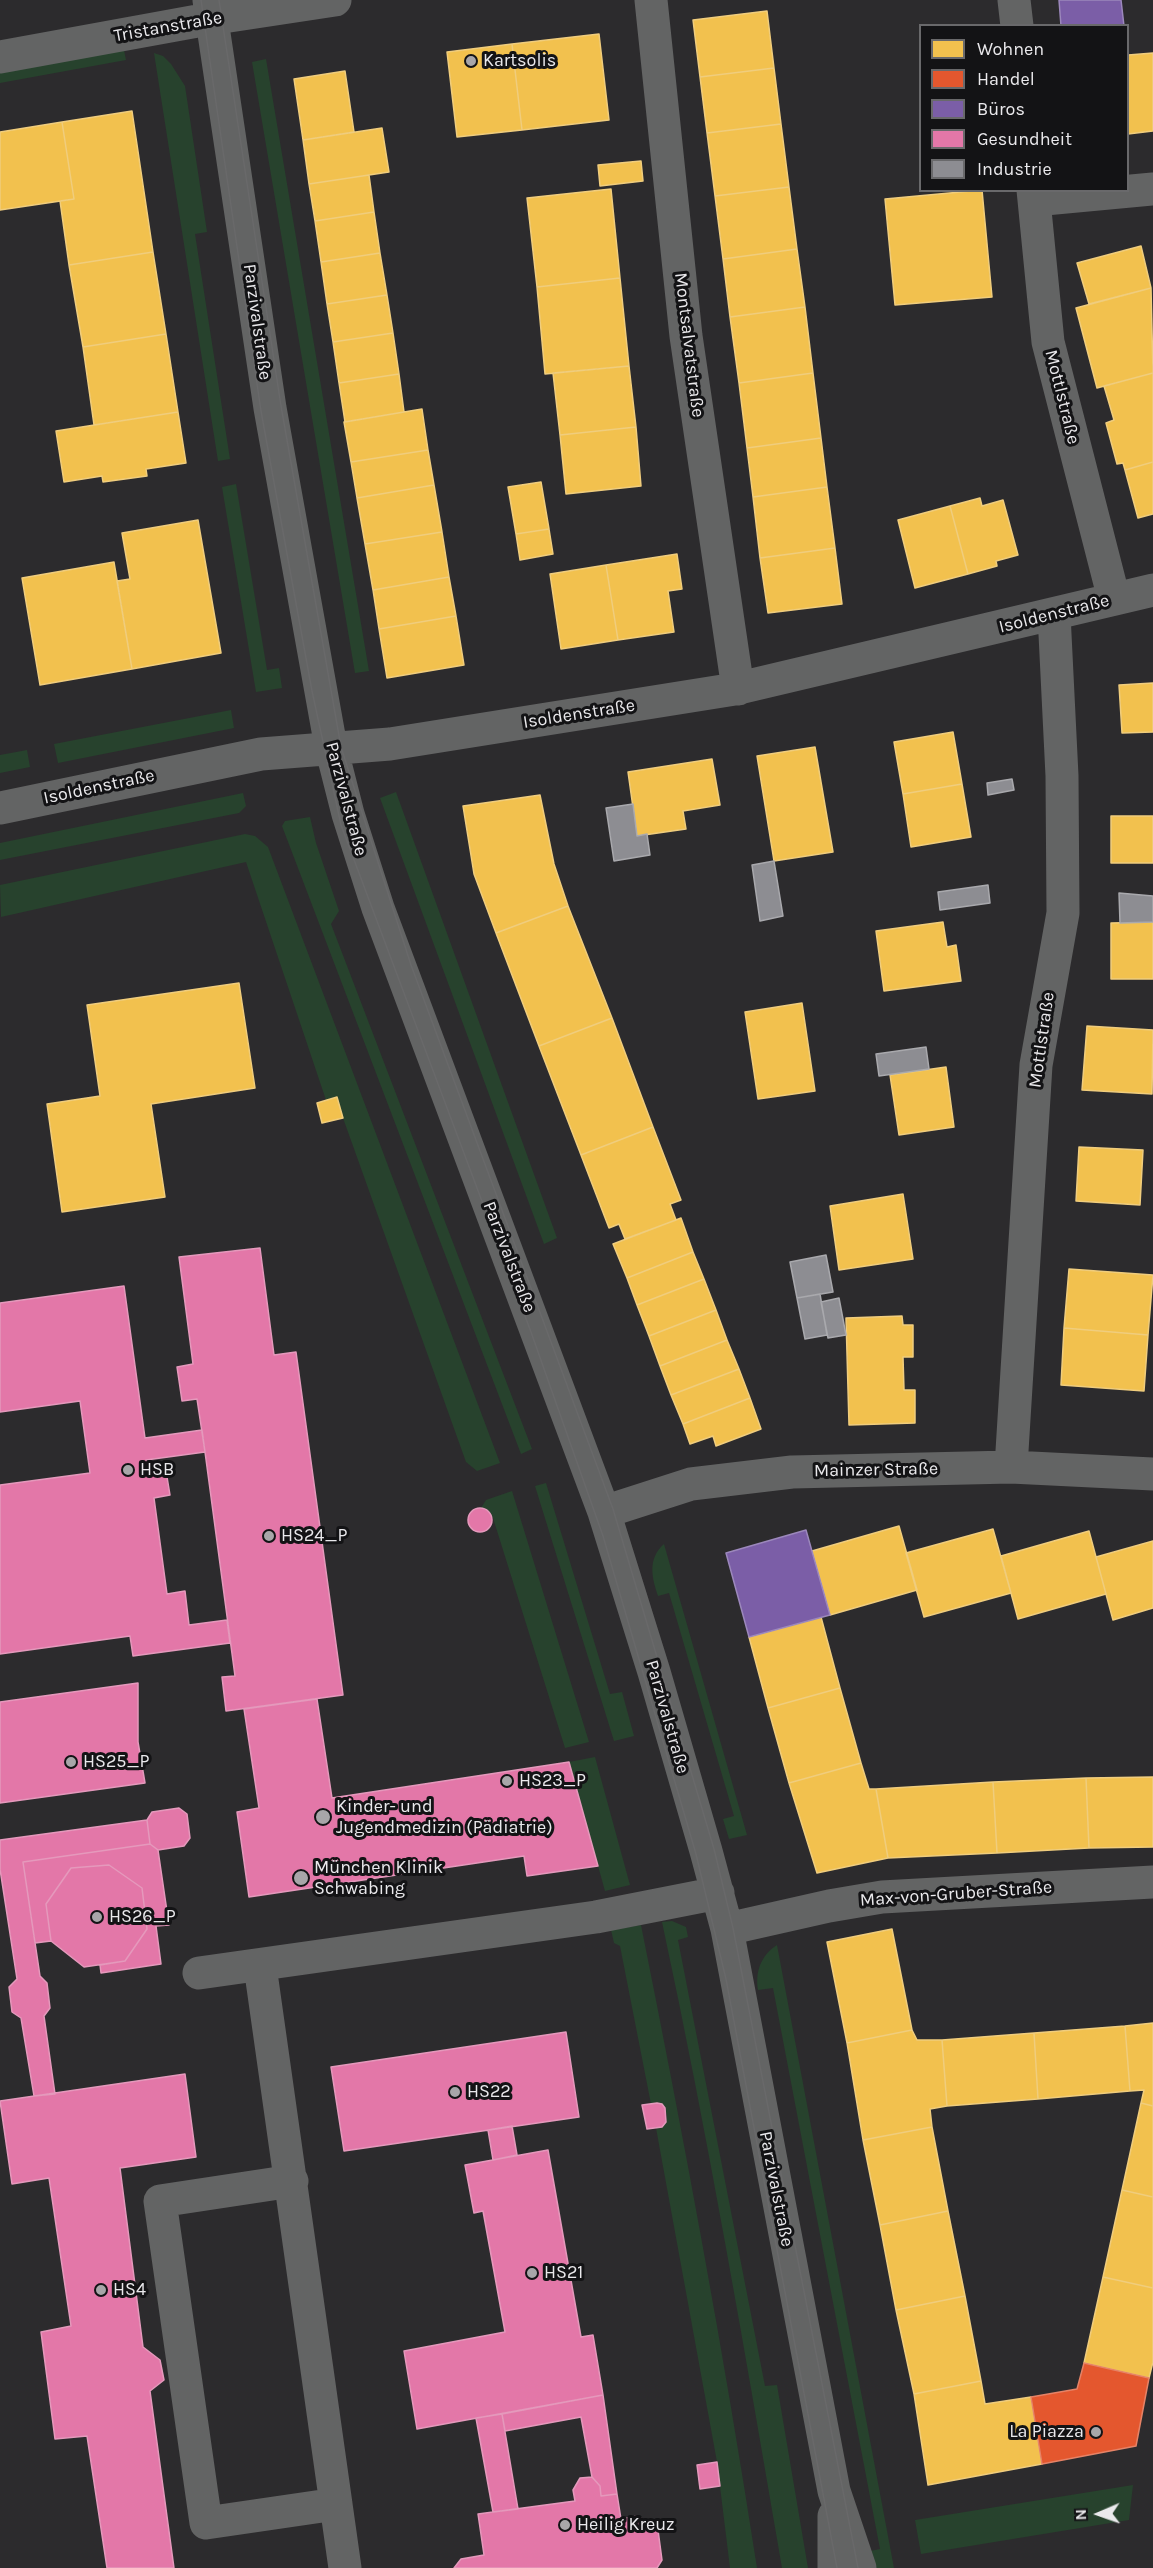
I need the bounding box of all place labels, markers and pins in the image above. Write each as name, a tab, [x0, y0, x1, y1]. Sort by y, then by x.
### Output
place label: Kartsolis	[483, 50, 556, 72]
marker: Kartsolis	[464, 54, 478, 68]
place label: HSB	[140, 1459, 174, 1481]
marker: HSB	[121, 1463, 135, 1477]
place label: HS24_P	[281, 1525, 347, 1547]
marker: HS24_P	[262, 1529, 276, 1543]
place label: HS25_P	[83, 1751, 150, 1773]
marker: HS25_P	[64, 1755, 78, 1769]
place label: HS23_P	[519, 1770, 586, 1792]
marker: HS23_P	[500, 1774, 514, 1788]
place label: Kinder- und Jugendmedizin (Pädiatrie)	[336, 1796, 553, 1838]
marker: Kinder- und Jugendmedizin (Pädiatrie)	[314, 1808, 332, 1826]
place label: München Klinik Schwabing	[314, 1857, 443, 1900]
marker: München Klinik Schwabing	[292, 1869, 310, 1887]
place label: HS26_P	[109, 1906, 176, 1928]
marker: HS26_P	[90, 1910, 104, 1924]
place label: HS22	[467, 2081, 511, 2103]
marker: HS22	[448, 2085, 462, 2099]
place label: HS21	[544, 2262, 583, 2284]
marker: HS21	[525, 2266, 539, 2280]
place label: HS4	[113, 2279, 146, 2301]
marker: HS4	[94, 2283, 108, 2297]
place label: La Piazza	[1009, 2421, 1084, 2443]
marker: La Piazza	[1089, 2425, 1103, 2439]
place label: Heilig Kreuz	[577, 2514, 675, 2536]
marker: Heilig Kreuz	[558, 2518, 572, 2532]

